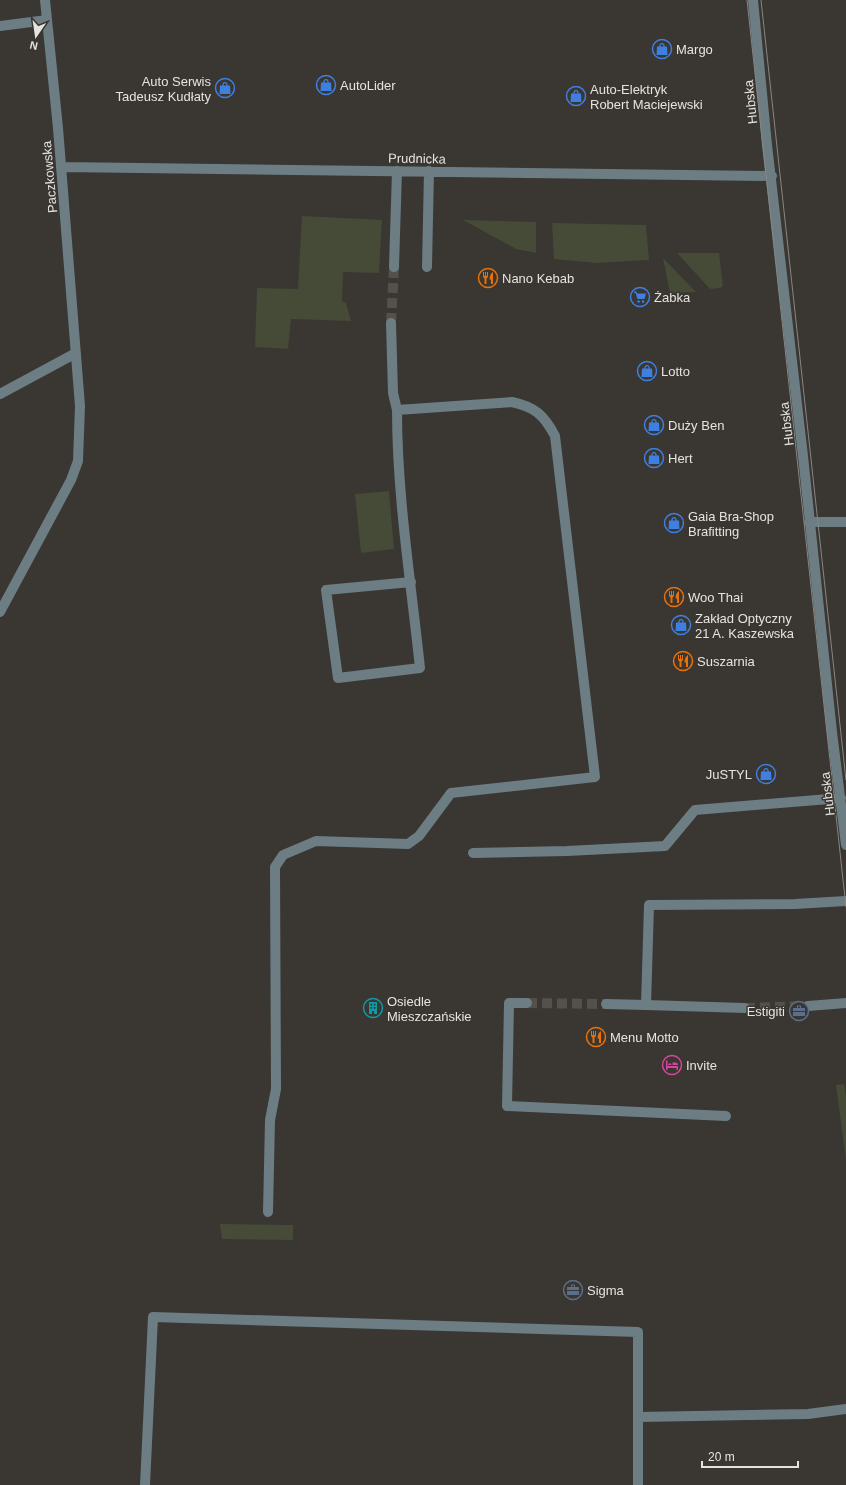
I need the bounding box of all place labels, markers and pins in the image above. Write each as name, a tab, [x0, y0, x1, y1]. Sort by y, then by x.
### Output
shop icon: Margo	[651, 38, 673, 60]
place label: Margo	[676, 42, 713, 57]
place label: Auto Serwis Tadeusz Kudłaty	[116, 74, 211, 104]
shop icon: AutoLider	[315, 74, 337, 96]
shop icon: Auto Serwis Tadeusz Kudłaty	[214, 77, 236, 99]
place label: AutoLider	[340, 78, 396, 93]
place label: Auto-Elektryk Robert Maciejewski	[590, 82, 703, 112]
shop icon: Auto-Elektryk Robert Maciejewski	[565, 85, 587, 107]
restaurant icon: Nano Kebab	[477, 267, 499, 289]
place label: Nano Kebab	[502, 271, 574, 286]
supermarket icon: Żabka	[629, 286, 651, 308]
place label: Żabka	[654, 290, 691, 305]
shop icon: Lotto	[636, 360, 658, 382]
place label: Lotto	[661, 364, 690, 379]
shop icon: Duży Ben	[643, 414, 665, 436]
place label: Duży Ben	[668, 418, 724, 433]
shop icon: Hert	[643, 447, 665, 469]
place label: Hert	[668, 451, 693, 466]
place label: Gaia Bra-Shop Brafitting	[688, 509, 774, 539]
shop icon: Gaia Bra-Shop Brafitting	[663, 512, 685, 534]
restaurant icon: Woo Thai	[663, 586, 685, 608]
place label: Woo Thai	[688, 590, 743, 605]
place label: Zakład Optyczny 21 A. Kaszewska	[695, 611, 795, 641]
shop icon: Zakład Optyczny 21 A. Kaszewska	[670, 614, 692, 636]
restaurant icon: Suszarnia	[672, 650, 694, 672]
place label: Suszarnia	[697, 654, 756, 669]
shop icon: JuSTYL	[755, 763, 777, 785]
place label: JuSTYL	[706, 767, 752, 782]
place label: Osiedle Mieszczańskie	[387, 994, 472, 1024]
building icon: Osiedle Mieszczańskie	[362, 997, 384, 1019]
office icon: Estigiti	[788, 1000, 810, 1022]
place label: Estigiti	[747, 1004, 785, 1019]
restaurant icon: Menu Motto	[585, 1026, 607, 1048]
place label: Menu Motto	[610, 1030, 679, 1045]
hotel icon: Invite	[661, 1054, 683, 1076]
place label: Invite	[686, 1058, 717, 1073]
office icon: Sigma	[562, 1279, 584, 1301]
place label: Sigma	[587, 1283, 625, 1298]

